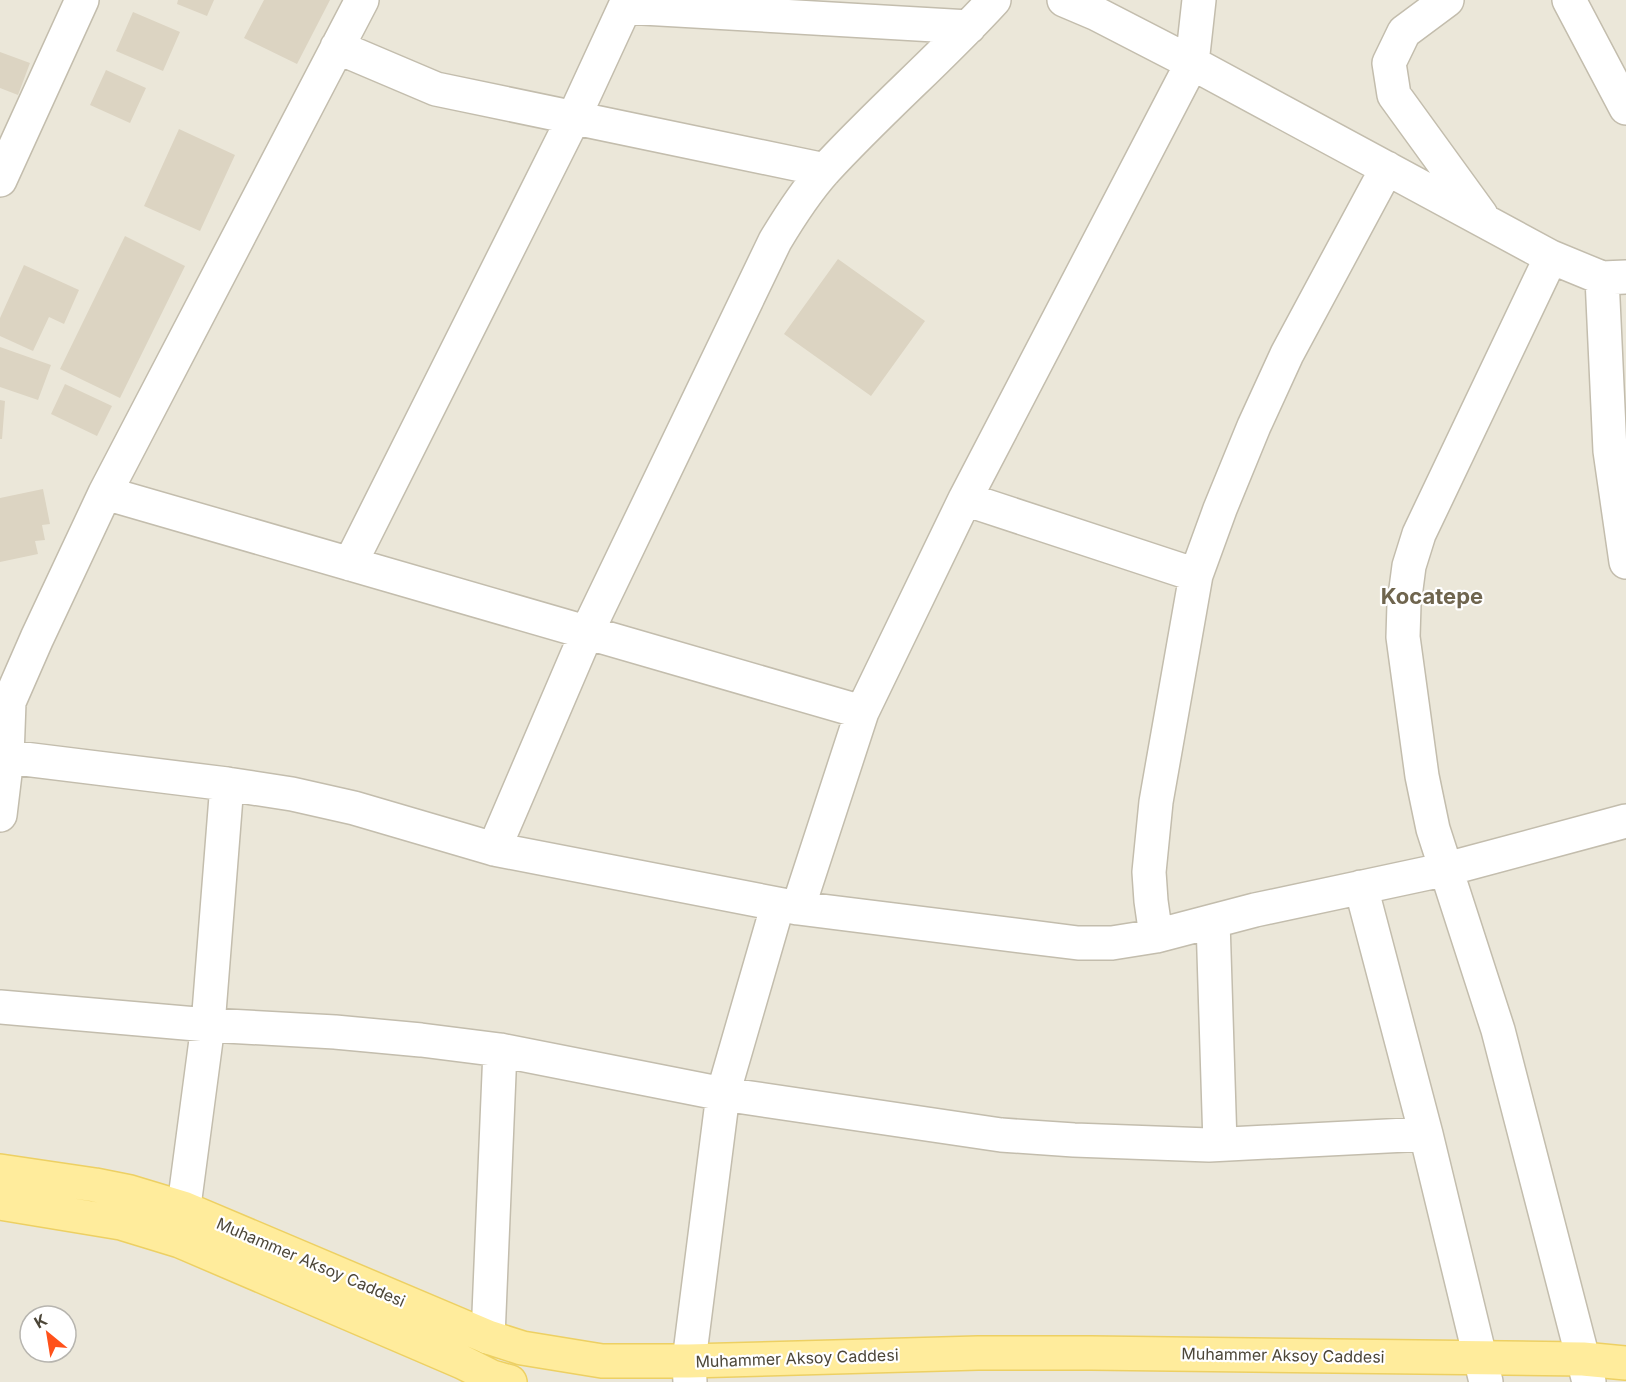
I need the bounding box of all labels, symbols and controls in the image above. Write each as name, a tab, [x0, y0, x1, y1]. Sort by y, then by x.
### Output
district label: Kocatepe	[1381, 583, 1483, 609]
street label: Muhammer Aksoy Caddesi	[214, 1213, 408, 1311]
north arrow	[18, 1304, 78, 1364]
text: K	[31, 1309, 51, 1333]
street label: Muhammer Aksoy Caddesi	[1181, 1343, 1385, 1367]
street label: Muhammer Aksoy Caddesi	[695, 1344, 899, 1372]

